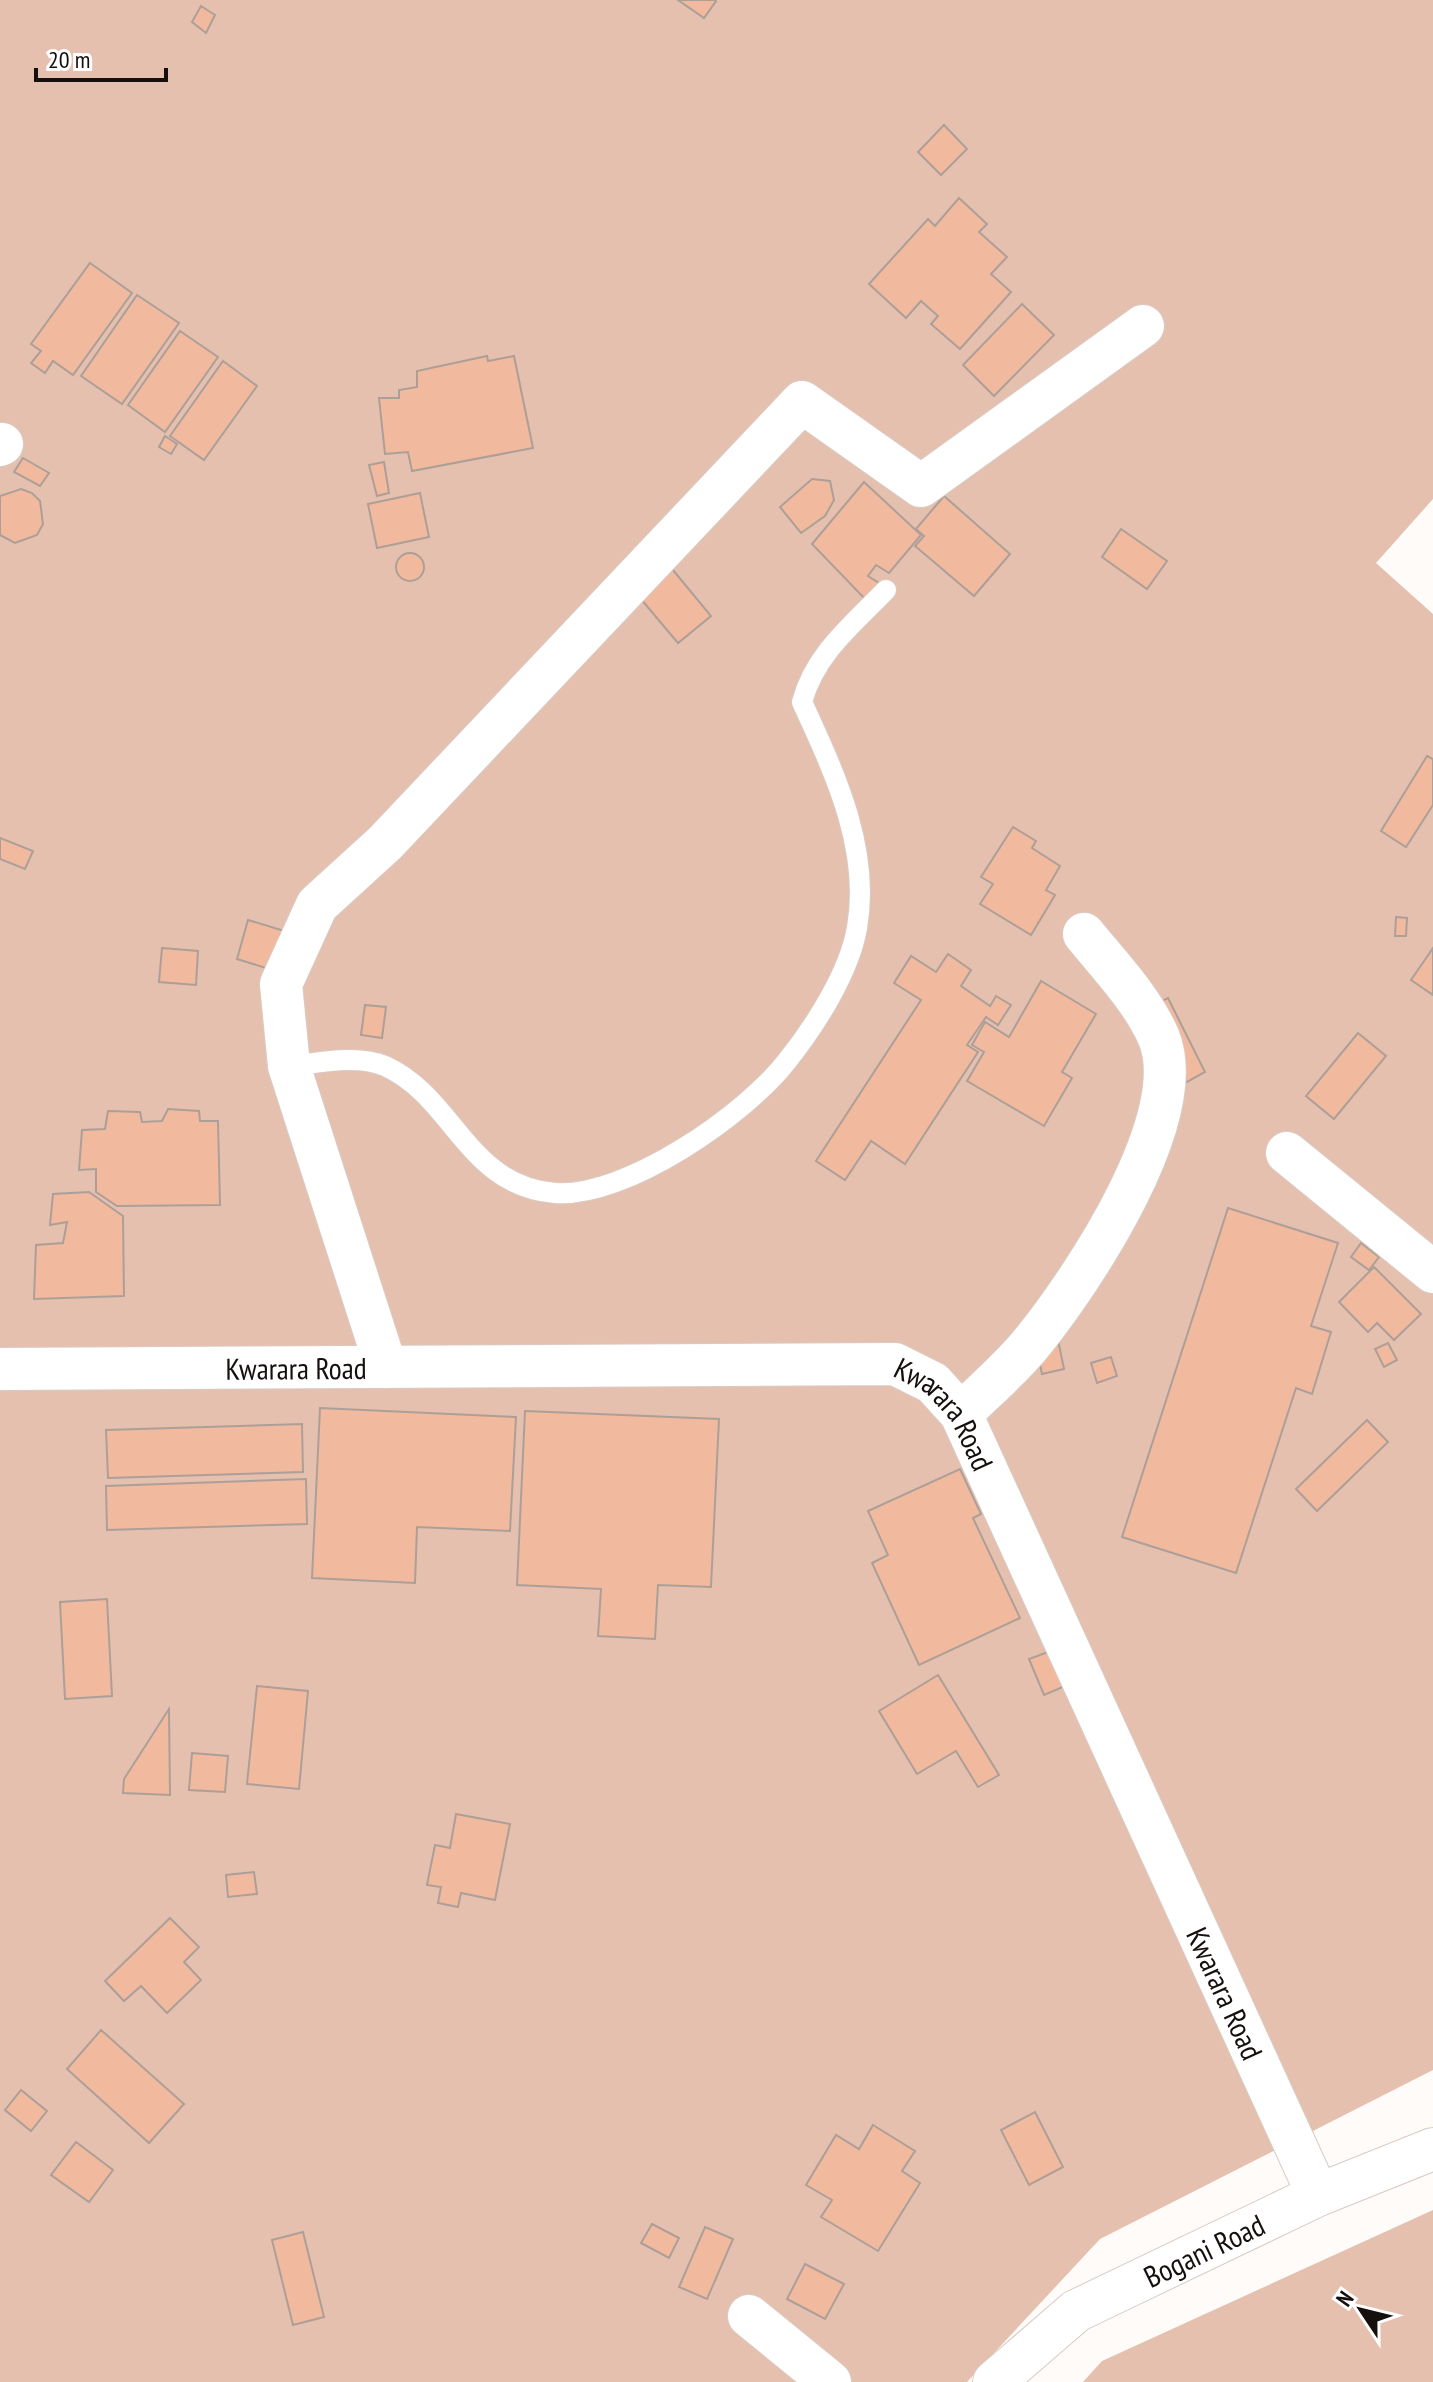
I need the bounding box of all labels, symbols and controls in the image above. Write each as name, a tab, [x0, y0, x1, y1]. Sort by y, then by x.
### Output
scale bar	[36, 32, 166, 82]
text: 20 m	[48, 44, 90, 75]
street label: Kwarara Road	[225, 1347, 367, 1387]
street label: Kwarara Road	[888, 1348, 1003, 1476]
street label: Kwarara Road	[1179, 1921, 1273, 2065]
street label: Bogani Road	[1137, 2204, 1270, 2295]
north arrow	[1321, 2270, 1401, 2350]
text: N	[1330, 2286, 1359, 2311]

